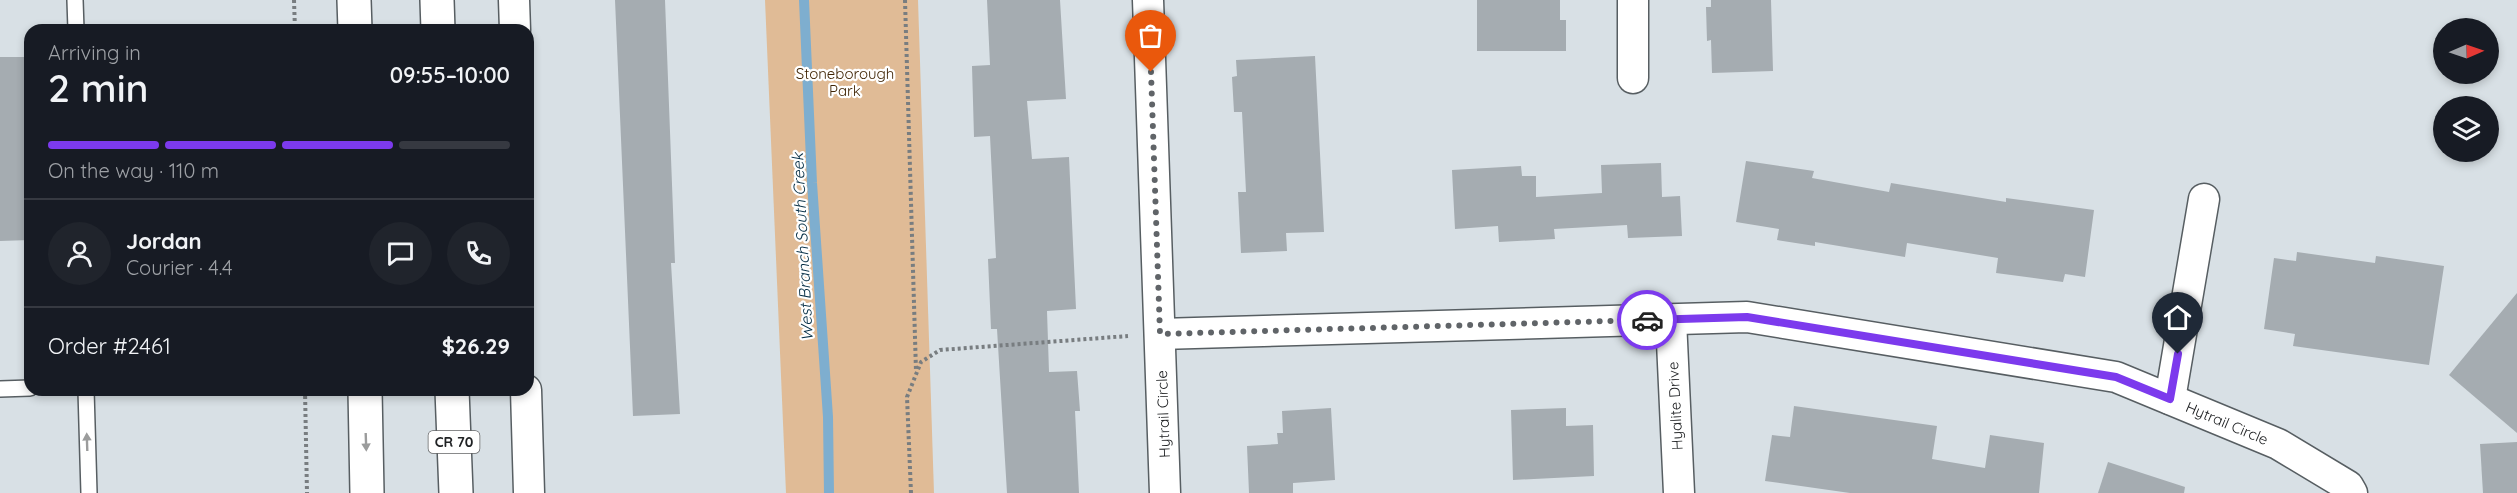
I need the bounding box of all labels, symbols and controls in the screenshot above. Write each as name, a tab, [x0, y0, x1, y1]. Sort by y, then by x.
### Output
pin	[1125, 10, 1176, 72]
north arrow	[2433, 18, 2499, 84]
map controls	[2433, 18, 2499, 162]
icon: bag	[1134, 19, 1167, 52]
text: Arriving in	[48, 40, 141, 65]
text: 09:55–10:00	[390, 61, 510, 89]
text: 2 min	[48, 63, 149, 112]
park label: Stoneborough Park	[796, 64, 894, 100]
button: layers	[2433, 96, 2499, 162]
water label: West Branch South Creek	[787, 151, 817, 341]
text: On the way · 110 m	[48, 158, 219, 183]
button: person	[48, 222, 111, 285]
button: chat	[369, 222, 432, 285]
button: phone	[447, 222, 510, 285]
text: Jordan	[126, 227, 202, 255]
text: Courier · 4.4	[126, 255, 232, 280]
courier	[1617, 290, 1677, 350]
pin	[2152, 292, 2203, 354]
icon: home	[2161, 301, 2194, 334]
icon: car	[1631, 304, 1664, 337]
text: Order #2461	[48, 332, 171, 360]
text: $26.29	[442, 332, 510, 360]
street label: Hyalite Drive	[1663, 361, 1687, 451]
street label: Hytrail Circle	[1152, 370, 1174, 458]
street label: Hytrail Circle	[2183, 397, 2271, 449]
road number: CR 70	[428, 431, 480, 453]
one-way arrow	[82, 432, 92, 451]
one-way arrow	[361, 432, 371, 451]

